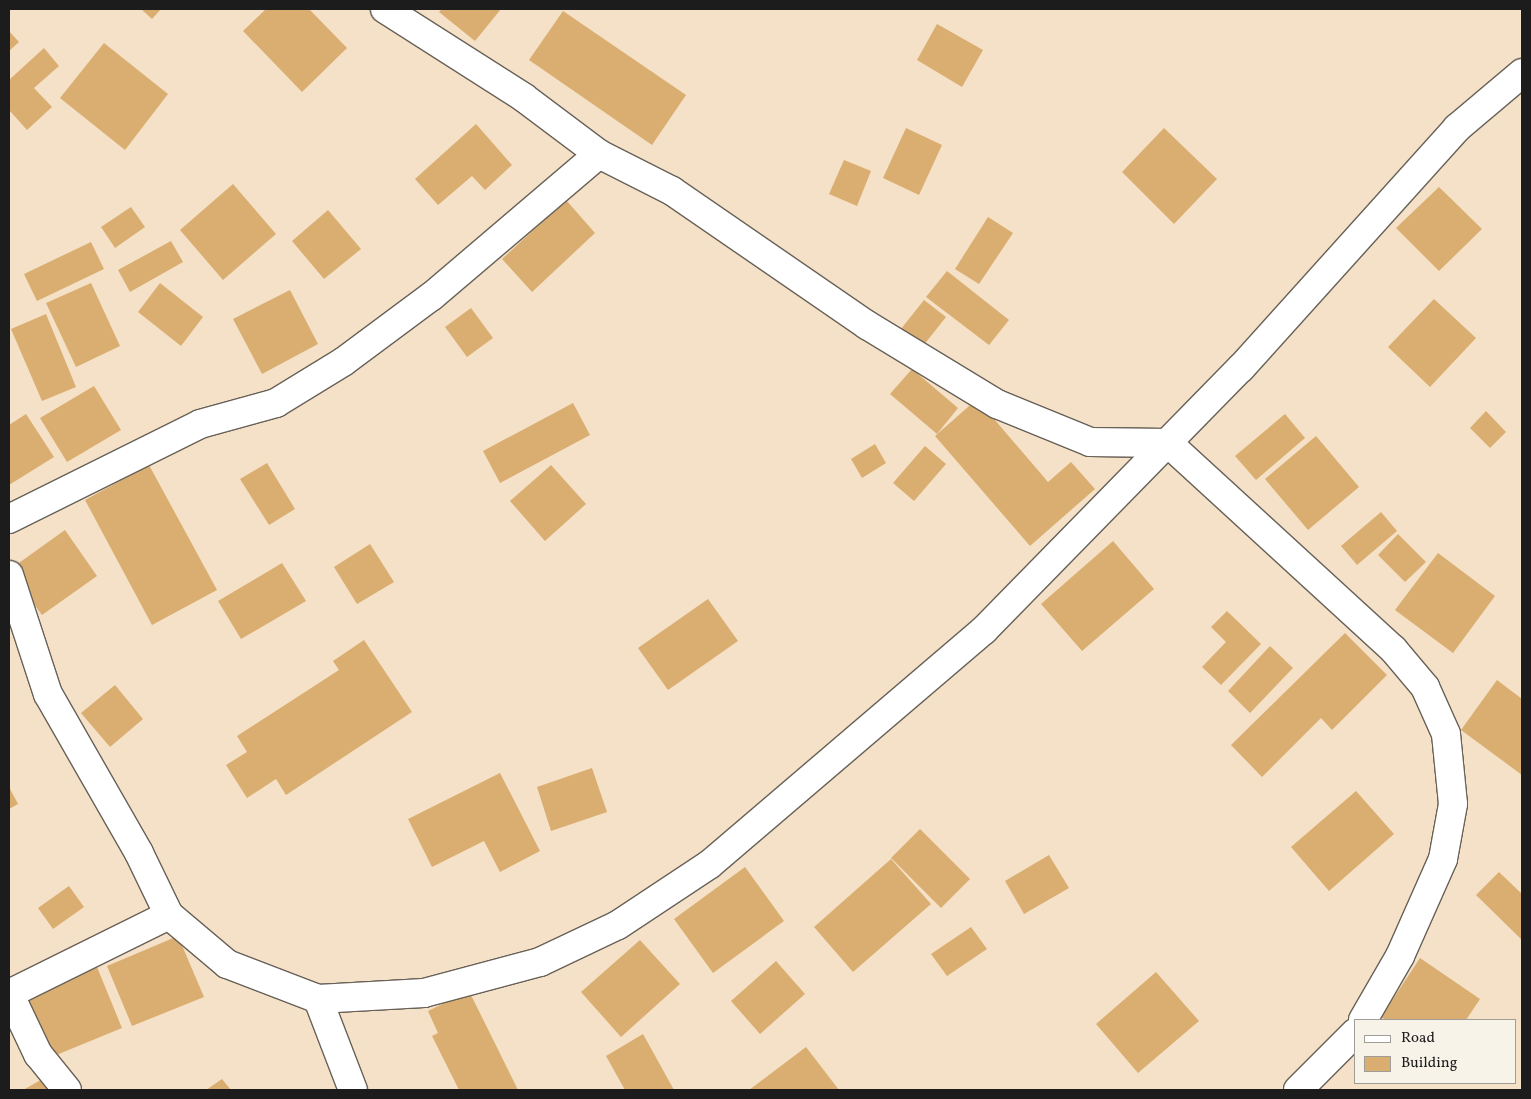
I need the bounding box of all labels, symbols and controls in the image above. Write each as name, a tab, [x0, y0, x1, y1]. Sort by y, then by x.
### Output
legend	[1354, 1019, 1516, 1084]
text: Road	[1401, 1028, 1435, 1049]
text: Building	[1401, 1053, 1457, 1074]

